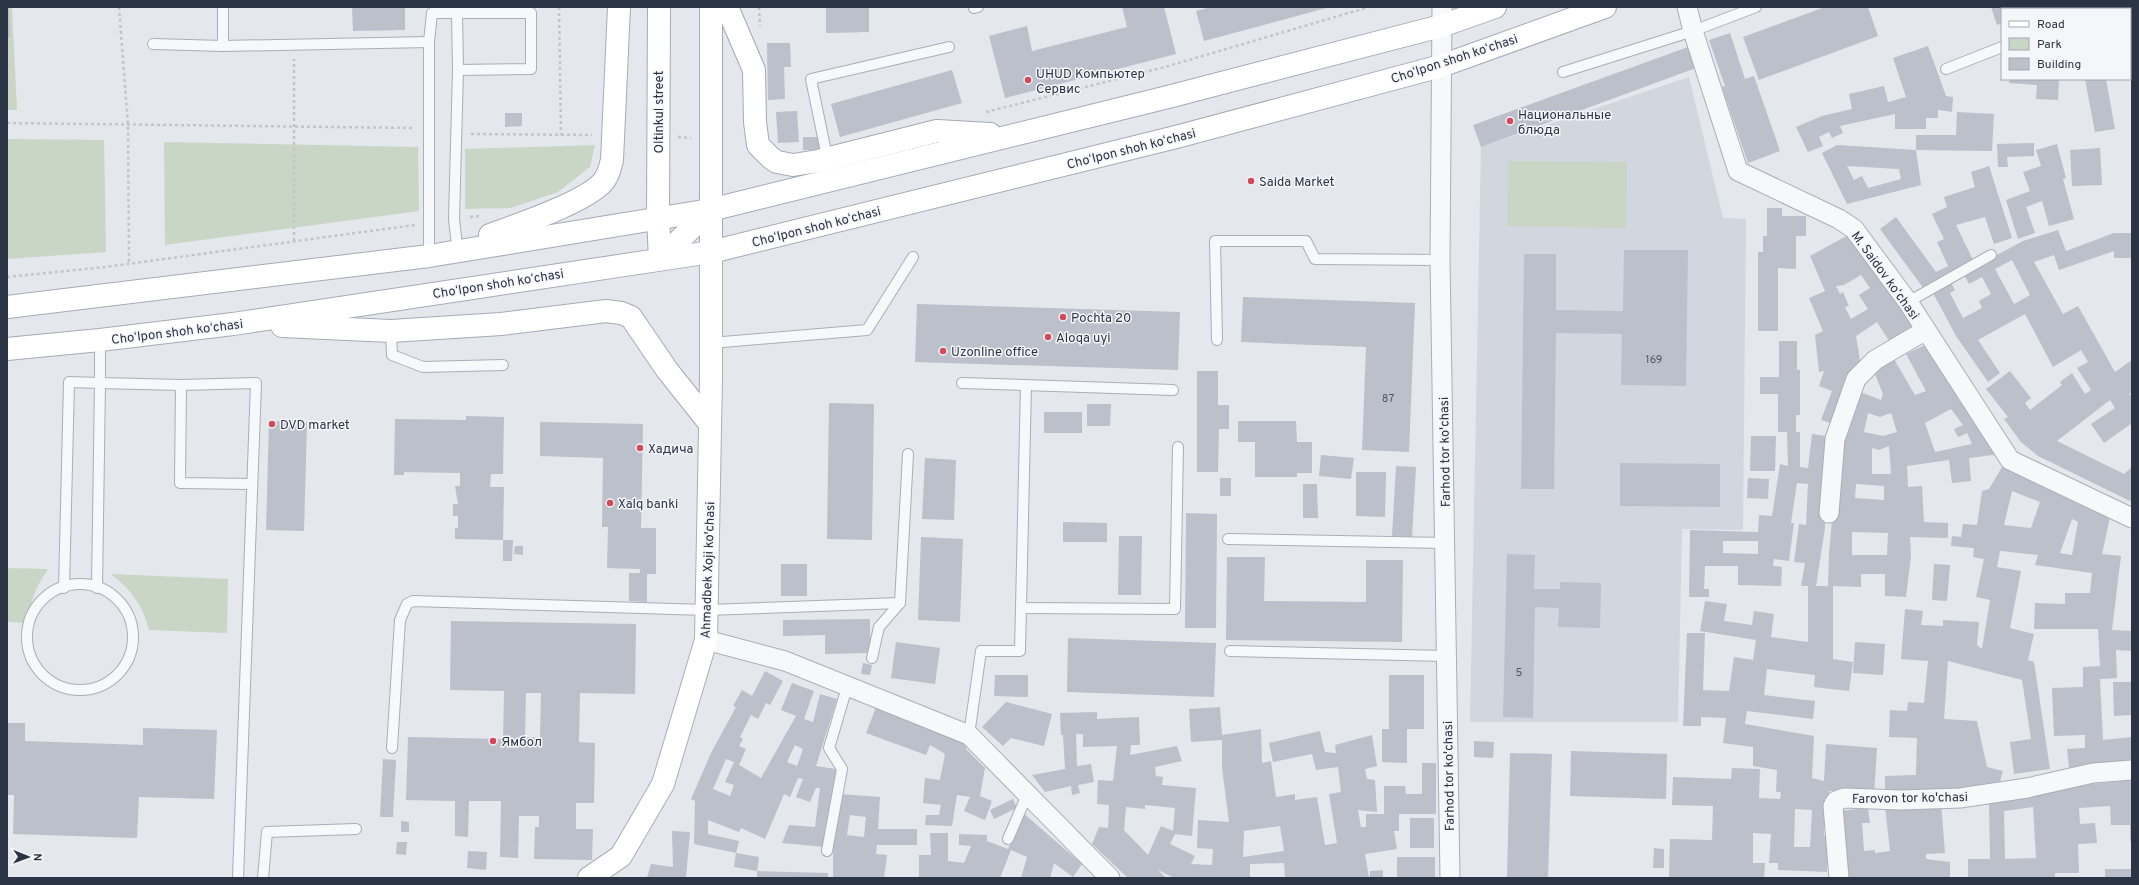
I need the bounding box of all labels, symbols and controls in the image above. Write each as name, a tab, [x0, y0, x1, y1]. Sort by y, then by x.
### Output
legend	[2001, 8, 2131, 80]
text: Road	[2037, 17, 2065, 33]
street label: Choʻlpon shoh koʻchasi	[1389, 32, 1520, 88]
text: Park	[2037, 37, 2062, 53]
text: Building	[2037, 57, 2081, 73]
place label: UHUD Компьютер Сервис	[1036, 67, 1145, 98]
street label: Oltinkul street	[652, 71, 668, 153]
marker: UHUD Компьютер Сервис	[1023, 75, 1033, 85]
place label: Национальные блюда	[1518, 108, 1611, 139]
marker: Национальные блюда	[1505, 116, 1515, 126]
street label: Choʻlpon shoh koʻchasi	[1065, 126, 1198, 174]
place label: Saida Market	[1259, 175, 1335, 191]
marker: Saida Market	[1246, 176, 1256, 186]
street label: Choʻlpon shoh koʻchasi	[750, 204, 883, 252]
street label: M. Saidov koʻchasi	[1847, 229, 1922, 323]
street label: Choʻlpon shoh koʻchasi	[432, 267, 565, 303]
place label: Pochta 20	[1071, 311, 1131, 327]
marker: Pochta 20	[1058, 312, 1068, 322]
street label: Choʻlpon shoh koʻchasi	[110, 317, 244, 349]
place label: Aloqa uyi	[1056, 331, 1111, 347]
marker: Aloqa uyi	[1043, 332, 1053, 342]
place label: Uzonline office	[951, 345, 1038, 361]
marker: Uzonline office	[938, 346, 948, 356]
house number: 169	[1646, 353, 1662, 367]
house number: 87	[1382, 392, 1394, 406]
street label: Farhod tor ko'chasi	[1437, 397, 1455, 507]
place label: DVD market	[280, 418, 350, 434]
marker: DVD market	[267, 419, 277, 429]
place label: Хадича	[648, 442, 693, 458]
marker: Хадича	[635, 443, 645, 453]
place label: Xalq banki	[618, 497, 678, 513]
marker: Xalq banki	[605, 498, 615, 508]
street label: Ahmadbek Xoji ko'chasi	[699, 501, 719, 639]
house number: 5	[1516, 666, 1523, 680]
street label: Farhod tor ko'chasi	[1441, 721, 1459, 831]
place label: Ямбол	[501, 735, 542, 751]
marker: Ямбол	[488, 736, 498, 746]
street label: Farovon tor ko'chasi	[1852, 790, 1968, 808]
north arrow	[8, 837, 48, 877]
text: N	[30, 853, 44, 861]

